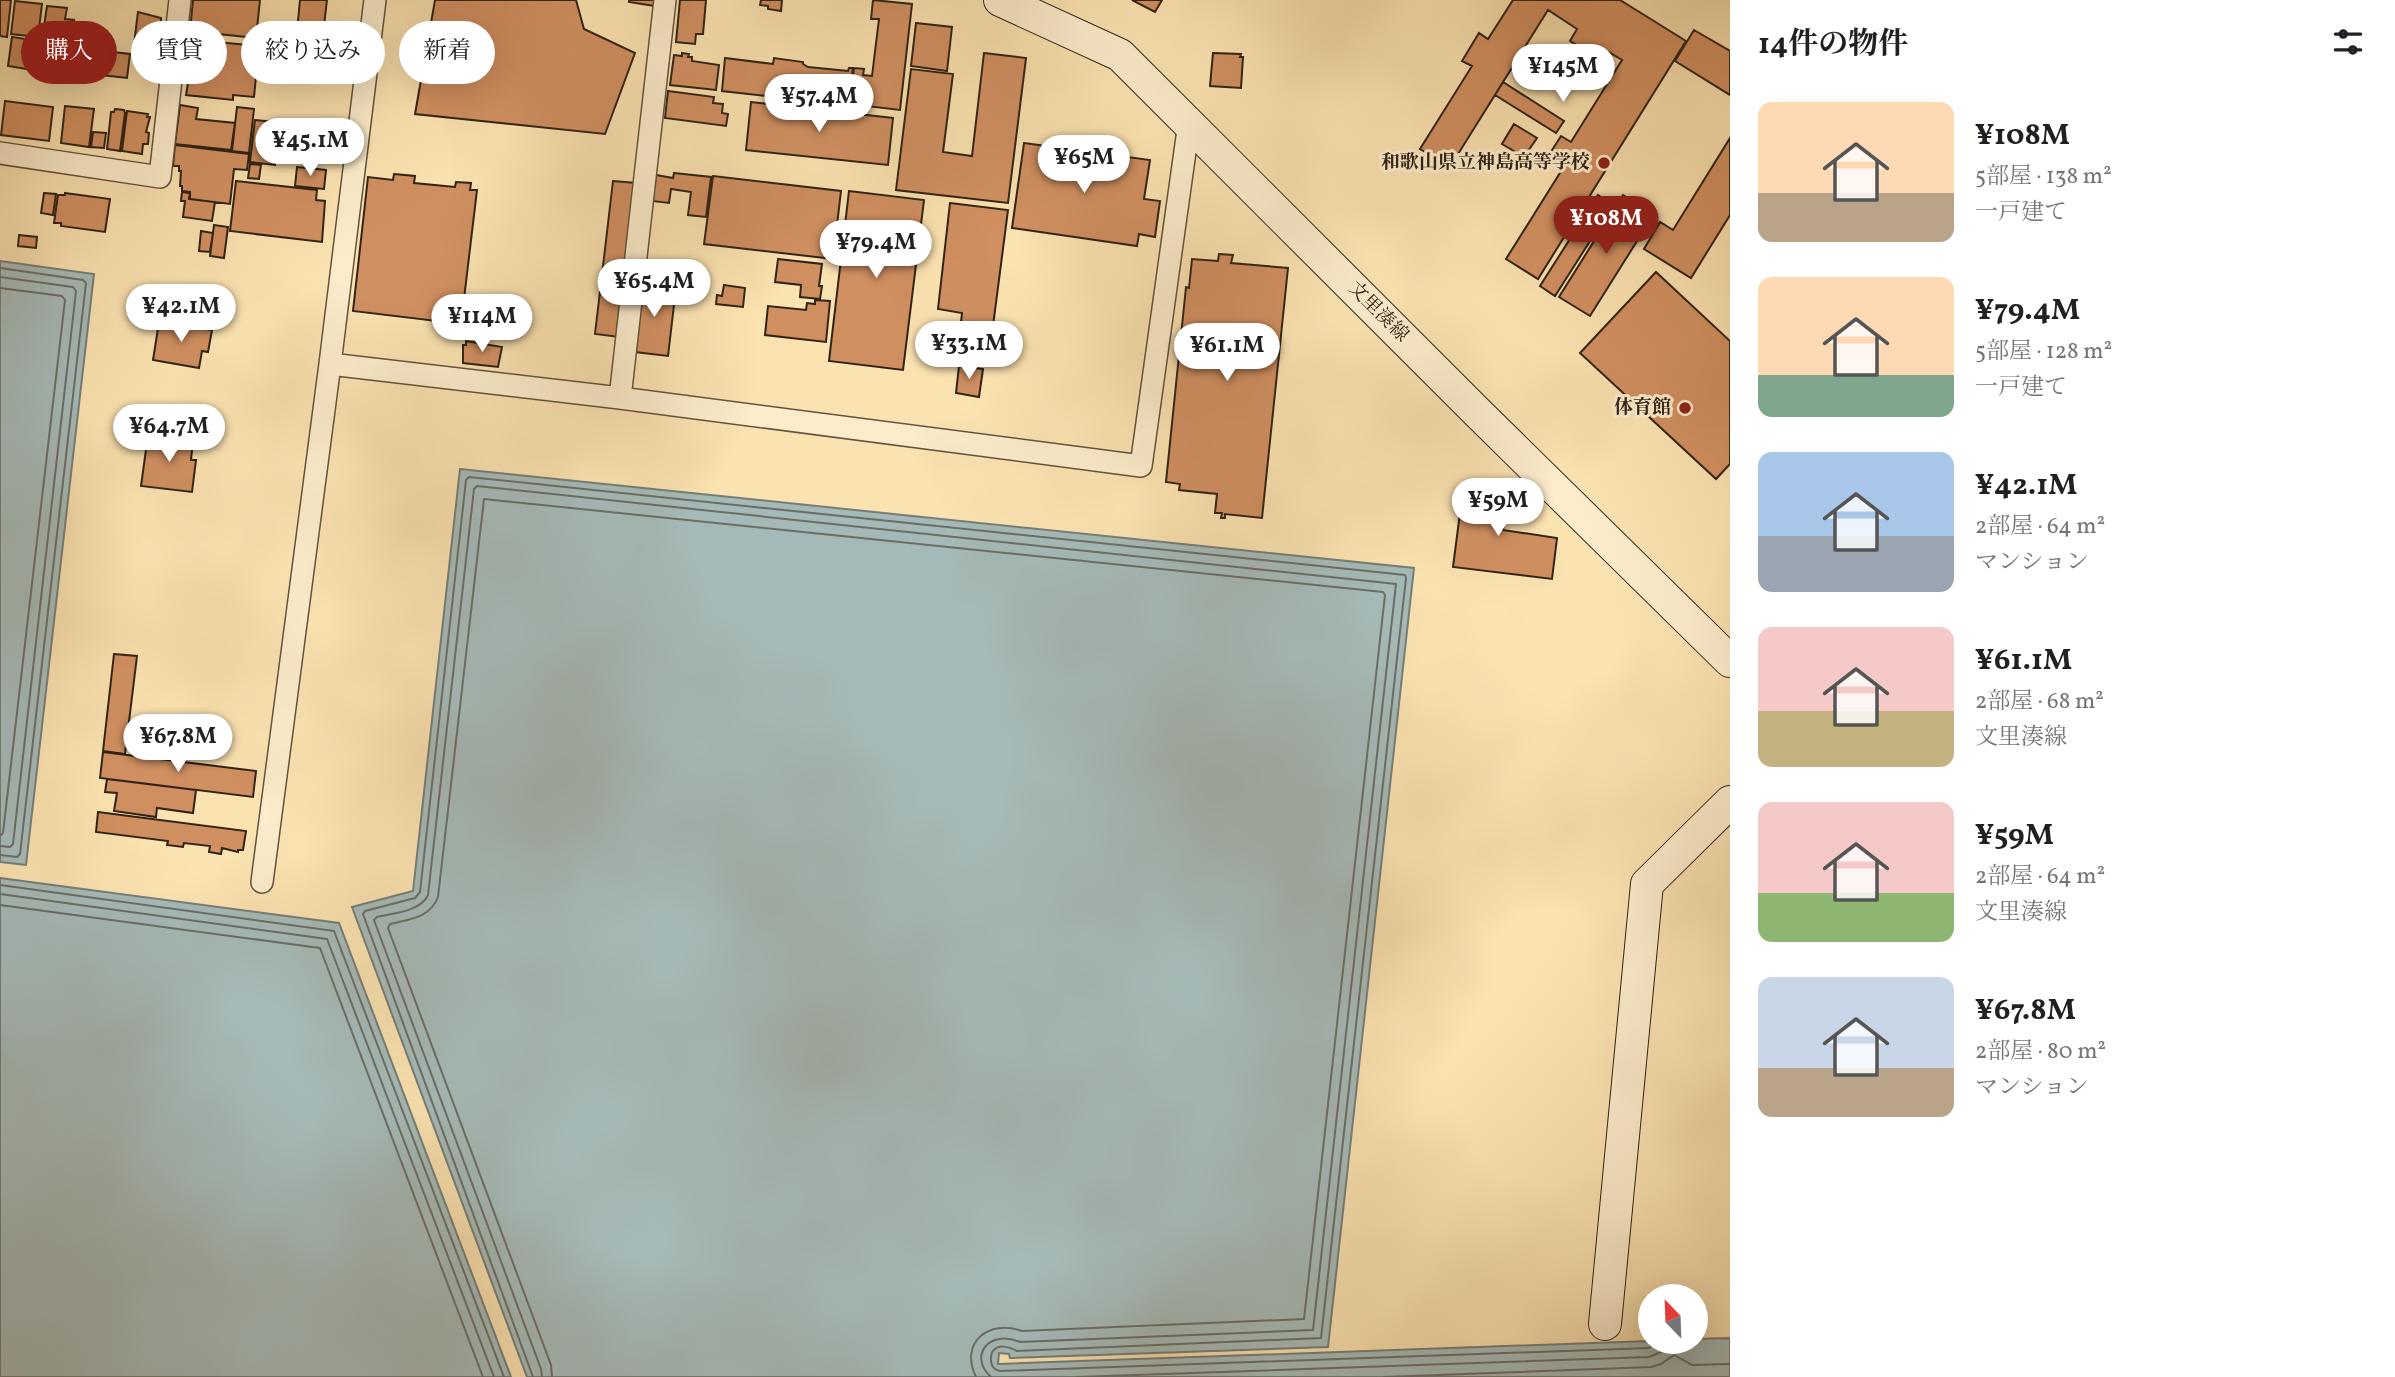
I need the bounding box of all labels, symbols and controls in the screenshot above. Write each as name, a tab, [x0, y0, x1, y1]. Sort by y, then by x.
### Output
chip: 購入	[21, 21, 117, 84]
chip: 賃貸	[131, 21, 227, 84]
chip: 絞り込み	[241, 21, 385, 84]
chip: 新着	[399, 21, 495, 84]
icon: filters	[2329, 23, 2367, 61]
text: 14件の物件	[1758, 24, 1908, 66]
pin: ¥145M	[1514, 44, 1612, 104]
text: ¥145M	[1528, 51, 1598, 83]
pin: ¥57.4M	[762, 74, 876, 134]
text: ¥57.4M	[781, 81, 857, 113]
text: ¥108M	[1975, 115, 2070, 157]
pin: ¥45.1M	[253, 118, 367, 178]
text: ¥45.1M	[271, 125, 349, 157]
icon: home	[1814, 130, 1898, 214]
pin: ¥65M	[1043, 136, 1125, 195]
text: ¥65M	[1054, 142, 1114, 174]
place label: 和歌山県立神島高等学校	[1381, 150, 1590, 176]
marker: 和歌山県立神島高等学校	[1596, 155, 1612, 171]
text: 5部屋 · 138 m²	[1975, 161, 2112, 193]
pin: ¥108M	[1557, 196, 1655, 256]
text: 一戸建て	[1975, 197, 2067, 229]
text: ¥108M	[1570, 203, 1642, 235]
pin: ¥79.4M	[819, 220, 933, 280]
text: ¥79.4M	[836, 227, 916, 259]
pin: ¥65.4M	[597, 260, 711, 319]
text: ¥65.4M	[614, 266, 694, 298]
street label: 文里湊線	[1342, 276, 1414, 348]
pin: ¥42.1M	[124, 284, 238, 344]
text: ¥79.4M	[1975, 290, 2080, 332]
text: ¥42.1M	[142, 291, 220, 323]
pin: ¥114M	[433, 294, 531, 354]
text: ¥114M	[447, 301, 517, 333]
icon: home	[1814, 305, 1898, 389]
pin: ¥33.1M	[912, 322, 1026, 381]
pin: ¥61.1M	[1170, 324, 1284, 383]
text: ¥33.1M	[931, 328, 1007, 360]
text: ¥61.1M	[1190, 330, 1264, 362]
text: 5部屋 · 128 m²	[1975, 336, 2112, 368]
text: 一戸建て	[1975, 372, 2067, 404]
place label: 体育館	[1614, 395, 1671, 421]
marker: 体育館	[1677, 400, 1693, 416]
pin: ¥64.7M	[112, 405, 226, 464]
text: ¥64.7M	[129, 411, 209, 443]
text: ¥42.1M	[1975, 465, 2077, 507]
pin: ¥59M	[1457, 478, 1539, 538]
icon: home	[1814, 480, 1898, 564]
text: ¥59M	[1468, 485, 1528, 517]
text: 2部屋 · 64 m²	[1975, 511, 2105, 543]
text: マンション	[1975, 547, 2089, 579]
text: ¥61.1M	[1975, 640, 2072, 682]
icon: home	[1814, 655, 1898, 739]
text: 2部屋 · 68 m²	[1975, 686, 2104, 718]
pin: ¥67.8M	[121, 714, 235, 774]
text: ¥67.8M	[139, 721, 217, 753]
text: 文里湊線	[1975, 722, 2067, 754]
text: ¥59M	[1975, 815, 2054, 857]
icon: home	[1814, 830, 1898, 914]
text: 2部屋 · 64 m²	[1975, 861, 2105, 893]
text: 文里湊線	[1975, 897, 2067, 929]
text: ¥67.8M	[1975, 990, 2076, 1032]
icon: home	[1814, 1005, 1898, 1089]
text: 2部屋 · 80 m²	[1975, 1036, 2106, 1068]
text: マンション	[1975, 1072, 2089, 1104]
north arrow	[1638, 1284, 1708, 1354]
map controls	[1638, 1284, 1708, 1354]

